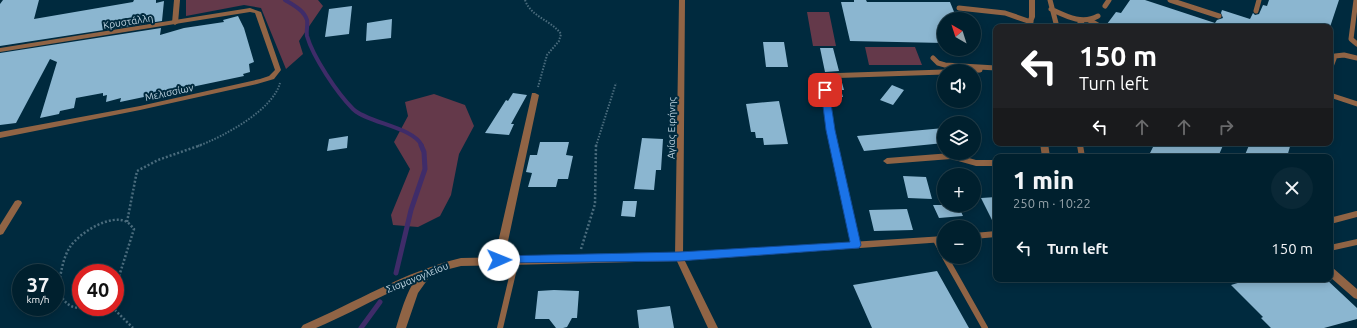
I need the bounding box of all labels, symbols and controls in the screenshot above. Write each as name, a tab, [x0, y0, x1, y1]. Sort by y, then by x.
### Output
street label: Κρυστάλλη	[102, 12, 154, 31]
north arrow	[937, 12, 981, 56]
map controls	[937, 12, 981, 264]
icon: left	[1013, 40, 1065, 92]
text: 150 m	[1079, 40, 1157, 71]
button: sound	[937, 64, 981, 108]
pin	[808, 73, 842, 107]
text: Turn left	[1079, 73, 1149, 93]
icon: arrive	[814, 79, 836, 101]
street label: Μελισσίων	[144, 82, 195, 103]
street label: Αγίας Ειρήνης	[665, 97, 678, 159]
button: layers	[937, 116, 981, 160]
icon: left	[1089, 116, 1111, 138]
icon: ahead	[1131, 116, 1153, 138]
icon: ahead	[1173, 116, 1195, 138]
icon: right	[1215, 116, 1237, 138]
text: 1 min	[1013, 167, 1074, 194]
button: close	[1271, 167, 1313, 209]
button: +	[937, 168, 981, 212]
text: 250 m · 10:22	[1013, 196, 1091, 210]
button: −	[937, 220, 981, 264]
icon: left	[1013, 237, 1035, 259]
position arrow	[478, 239, 520, 281]
text: Turn left	[1047, 240, 1108, 257]
text: 150 m	[1271, 240, 1313, 257]
street label: Σισμανογλείου	[385, 260, 450, 295]
speed limit sign: 40	[72, 264, 124, 316]
text: 37	[27, 273, 49, 296]
text: km/h	[26, 294, 50, 305]

